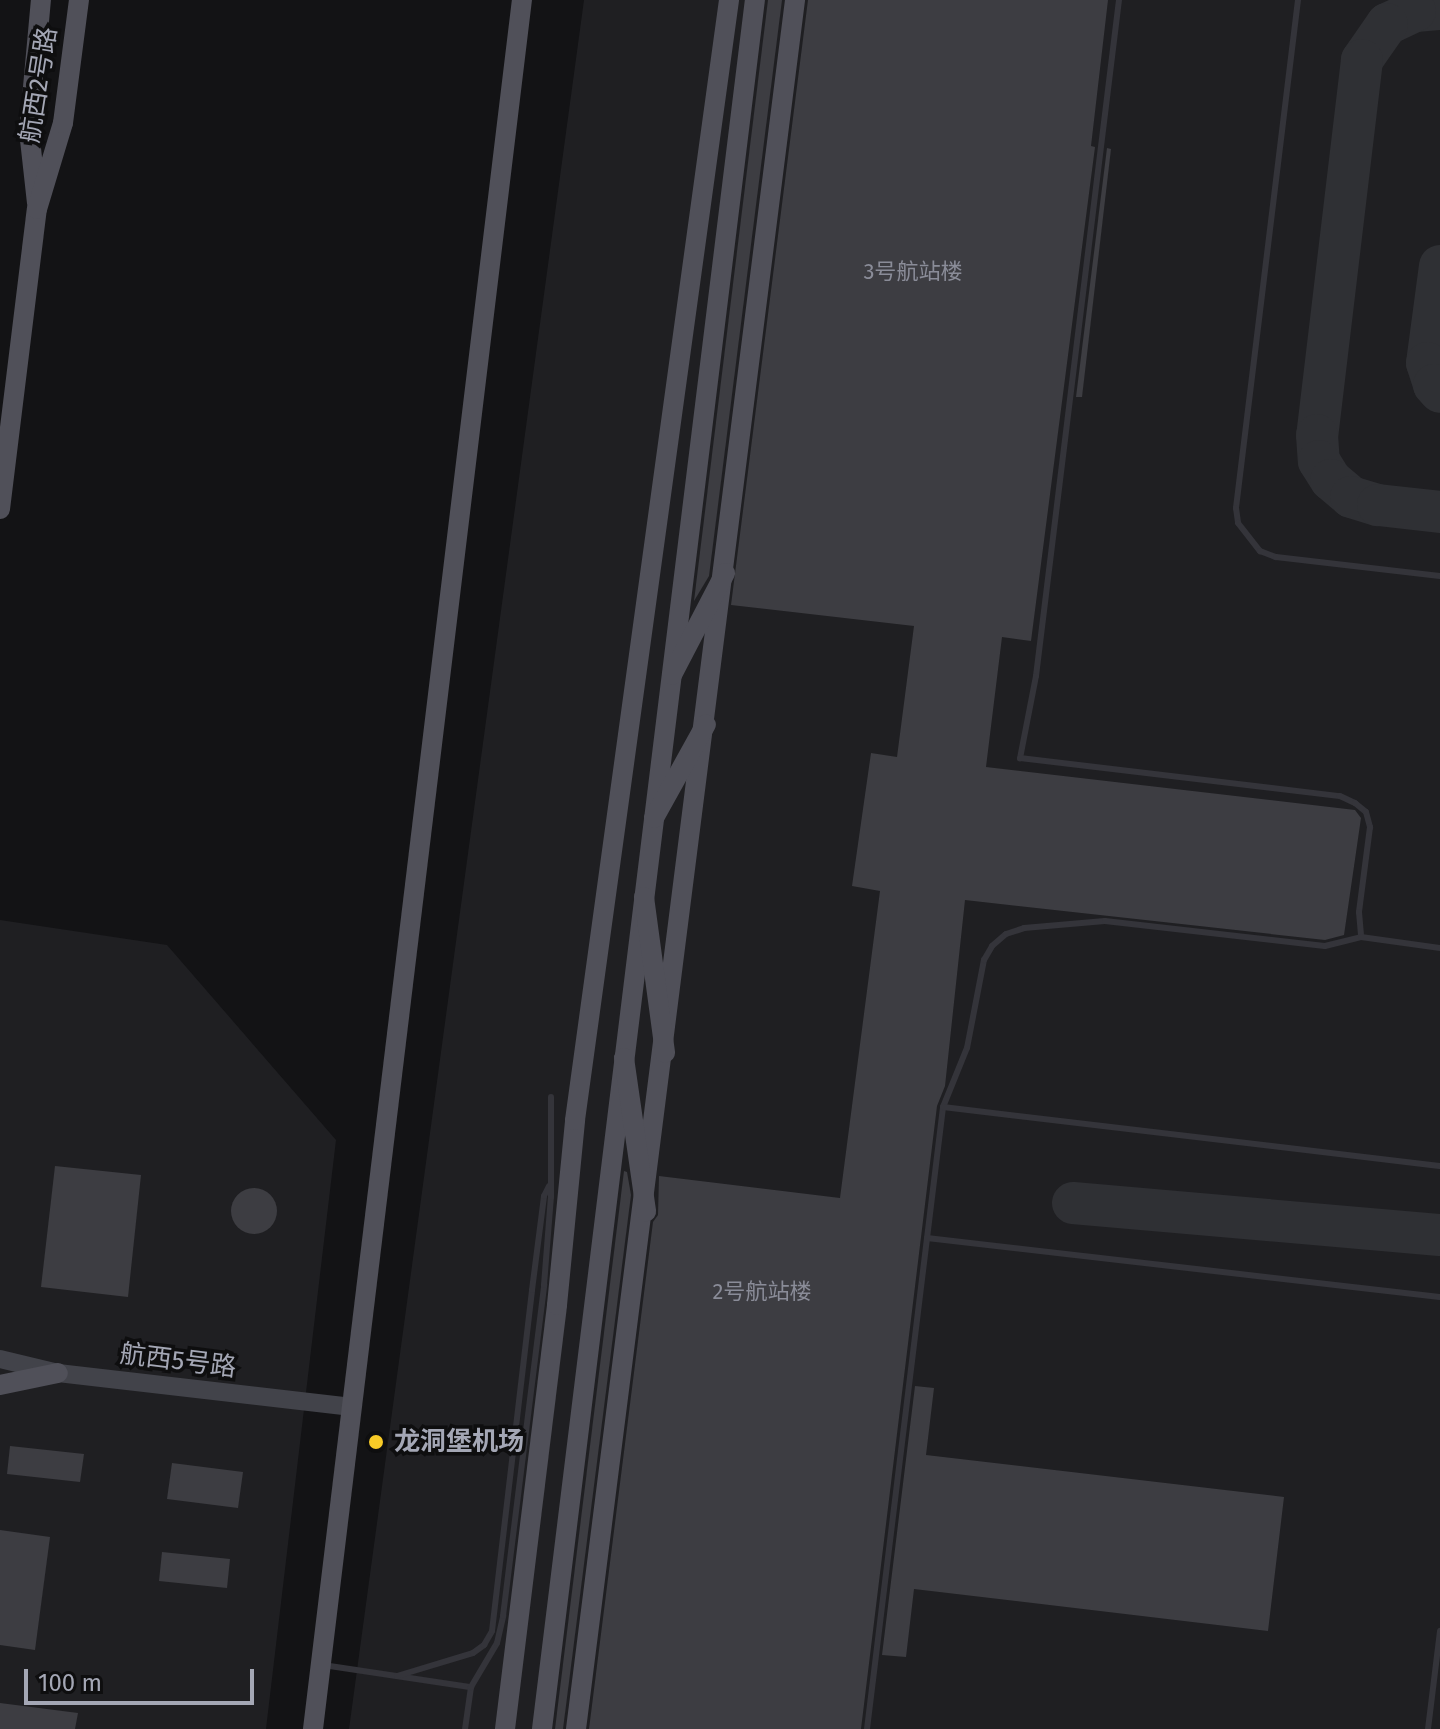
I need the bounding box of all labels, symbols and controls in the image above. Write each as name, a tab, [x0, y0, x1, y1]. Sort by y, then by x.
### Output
street label: 航西2号路	[14, 25, 64, 145]
house number: 3号航站楼	[864, 259, 962, 285]
house number: 2号航站楼	[713, 1279, 811, 1305]
street label: 航西5号路	[118, 1338, 238, 1384]
place label: 龙洞堡机场	[394, 1426, 524, 1458]
marker: 龙洞堡机场	[365, 1431, 387, 1453]
scale bar	[28, 1653, 258, 1703]
text: 100 m	[38, 1669, 102, 1697]

